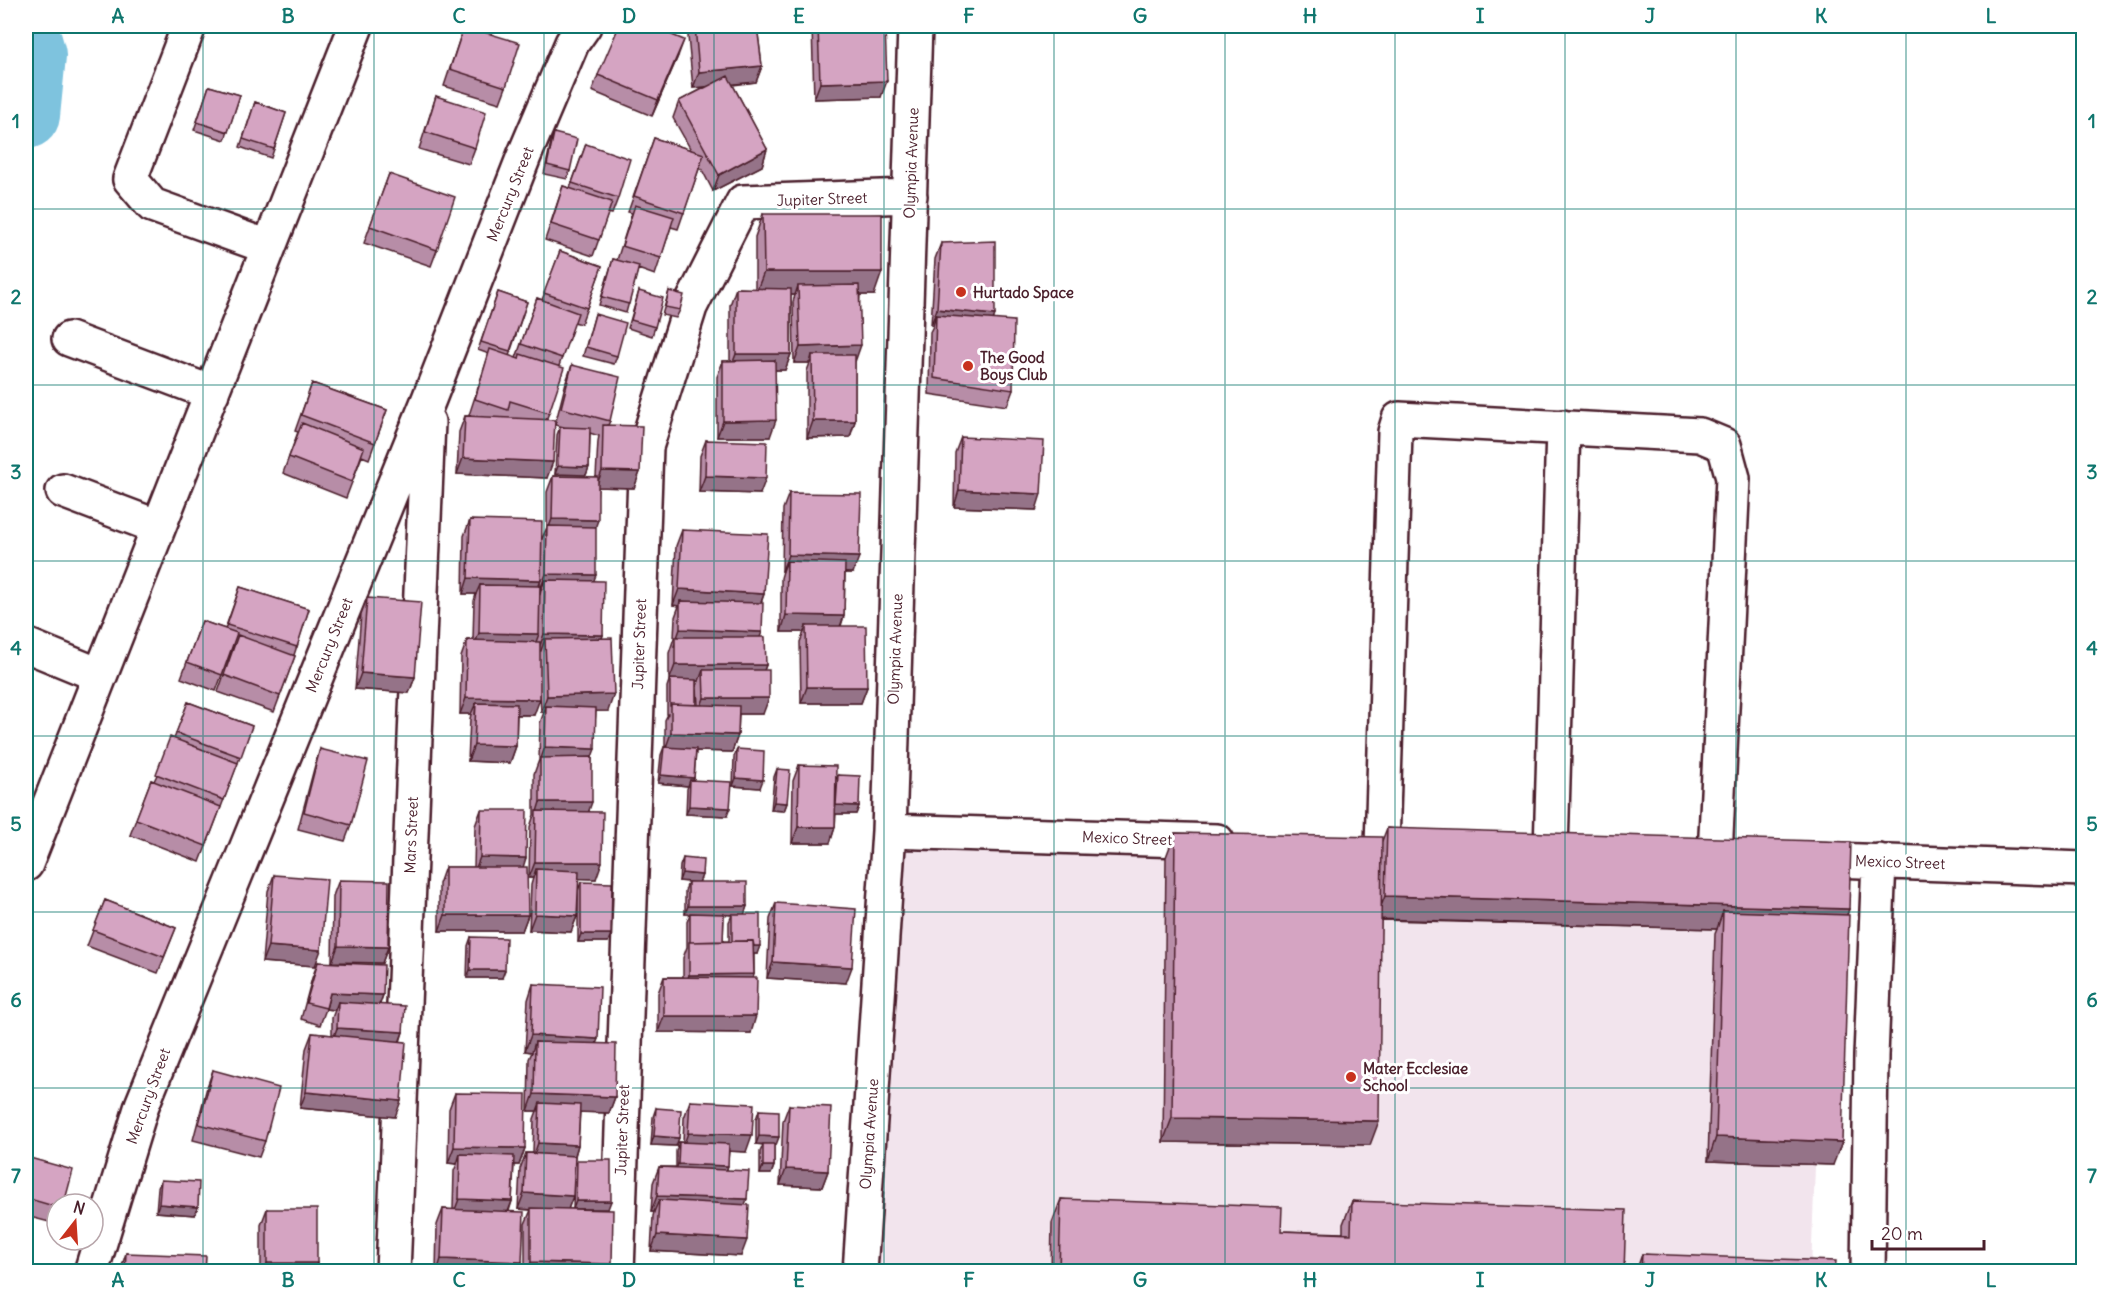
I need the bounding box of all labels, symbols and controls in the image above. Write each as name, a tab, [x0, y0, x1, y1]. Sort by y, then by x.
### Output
text: A	[112, 3, 125, 28]
text: B	[281, 3, 295, 28]
text: C	[452, 3, 466, 28]
text: D	[622, 3, 636, 28]
text: E	[793, 3, 805, 28]
text: F	[963, 3, 975, 28]
text: G	[1133, 3, 1147, 28]
text: H	[1303, 3, 1317, 28]
text: I	[1476, 3, 1485, 28]
text: J	[1645, 3, 1656, 28]
text: K	[1815, 3, 1828, 28]
text: L	[1986, 3, 1997, 28]
street label: Olympia Avenue	[900, 107, 922, 219]
text: 1	[12, 108, 20, 133]
text: 1	[2088, 108, 2096, 133]
street label: Mercury Street	[482, 144, 538, 244]
street label: Jupiter Street	[776, 188, 868, 210]
place label: Hurtado Space	[973, 283, 1074, 303]
text: 2	[11, 284, 22, 309]
text: 2	[2087, 284, 2098, 309]
marker: Hurtado Space	[954, 285, 968, 299]
place label: The Good Boys Club	[980, 348, 1047, 385]
marker: The Good Boys Club	[961, 359, 975, 373]
text: 3	[10, 459, 22, 484]
text: 3	[2086, 459, 2098, 484]
street label: Olympia Avenue	[884, 593, 906, 705]
street label: Mercury Street	[301, 595, 357, 695]
street label: Jupiter Street	[628, 598, 650, 690]
text: 4	[10, 635, 22, 660]
text: 4	[2086, 635, 2098, 660]
street label: Mars Street	[400, 796, 422, 874]
text: 5	[10, 811, 22, 836]
text: 5	[2086, 811, 2098, 836]
street label: Mexico Street	[1081, 827, 1173, 849]
street label: Mexico Street	[1854, 851, 1946, 873]
text: 6	[10, 987, 22, 1012]
text: 6	[2086, 987, 2098, 1012]
street label: Mercury Street	[122, 1045, 174, 1147]
place label: Mater Ecclesiae School	[1363, 1059, 1468, 1095]
marker: Mater Ecclesiae School	[1344, 1070, 1358, 1084]
street label: Olympia Avenue	[856, 1078, 882, 1190]
street label: Jupiter Street	[611, 1084, 633, 1176]
text: 7	[11, 1163, 21, 1188]
text: 7	[2087, 1163, 2097, 1188]
north arrow	[45, 1192, 105, 1252]
text: N	[71, 1196, 88, 1219]
scale bar	[1872, 1213, 1984, 1251]
text: 20 m	[1881, 1222, 1923, 1245]
text: A	[112, 1267, 125, 1292]
text: B	[281, 1267, 295, 1292]
text: C	[452, 1267, 466, 1292]
text: D	[622, 1267, 636, 1292]
text: E	[793, 1267, 805, 1292]
text: F	[963, 1267, 975, 1292]
text: G	[1133, 1267, 1147, 1292]
text: H	[1303, 1267, 1317, 1292]
text: I	[1476, 1267, 1485, 1292]
text: J	[1645, 1267, 1656, 1292]
text: K	[1815, 1267, 1828, 1292]
text: L	[1986, 1267, 1997, 1292]

